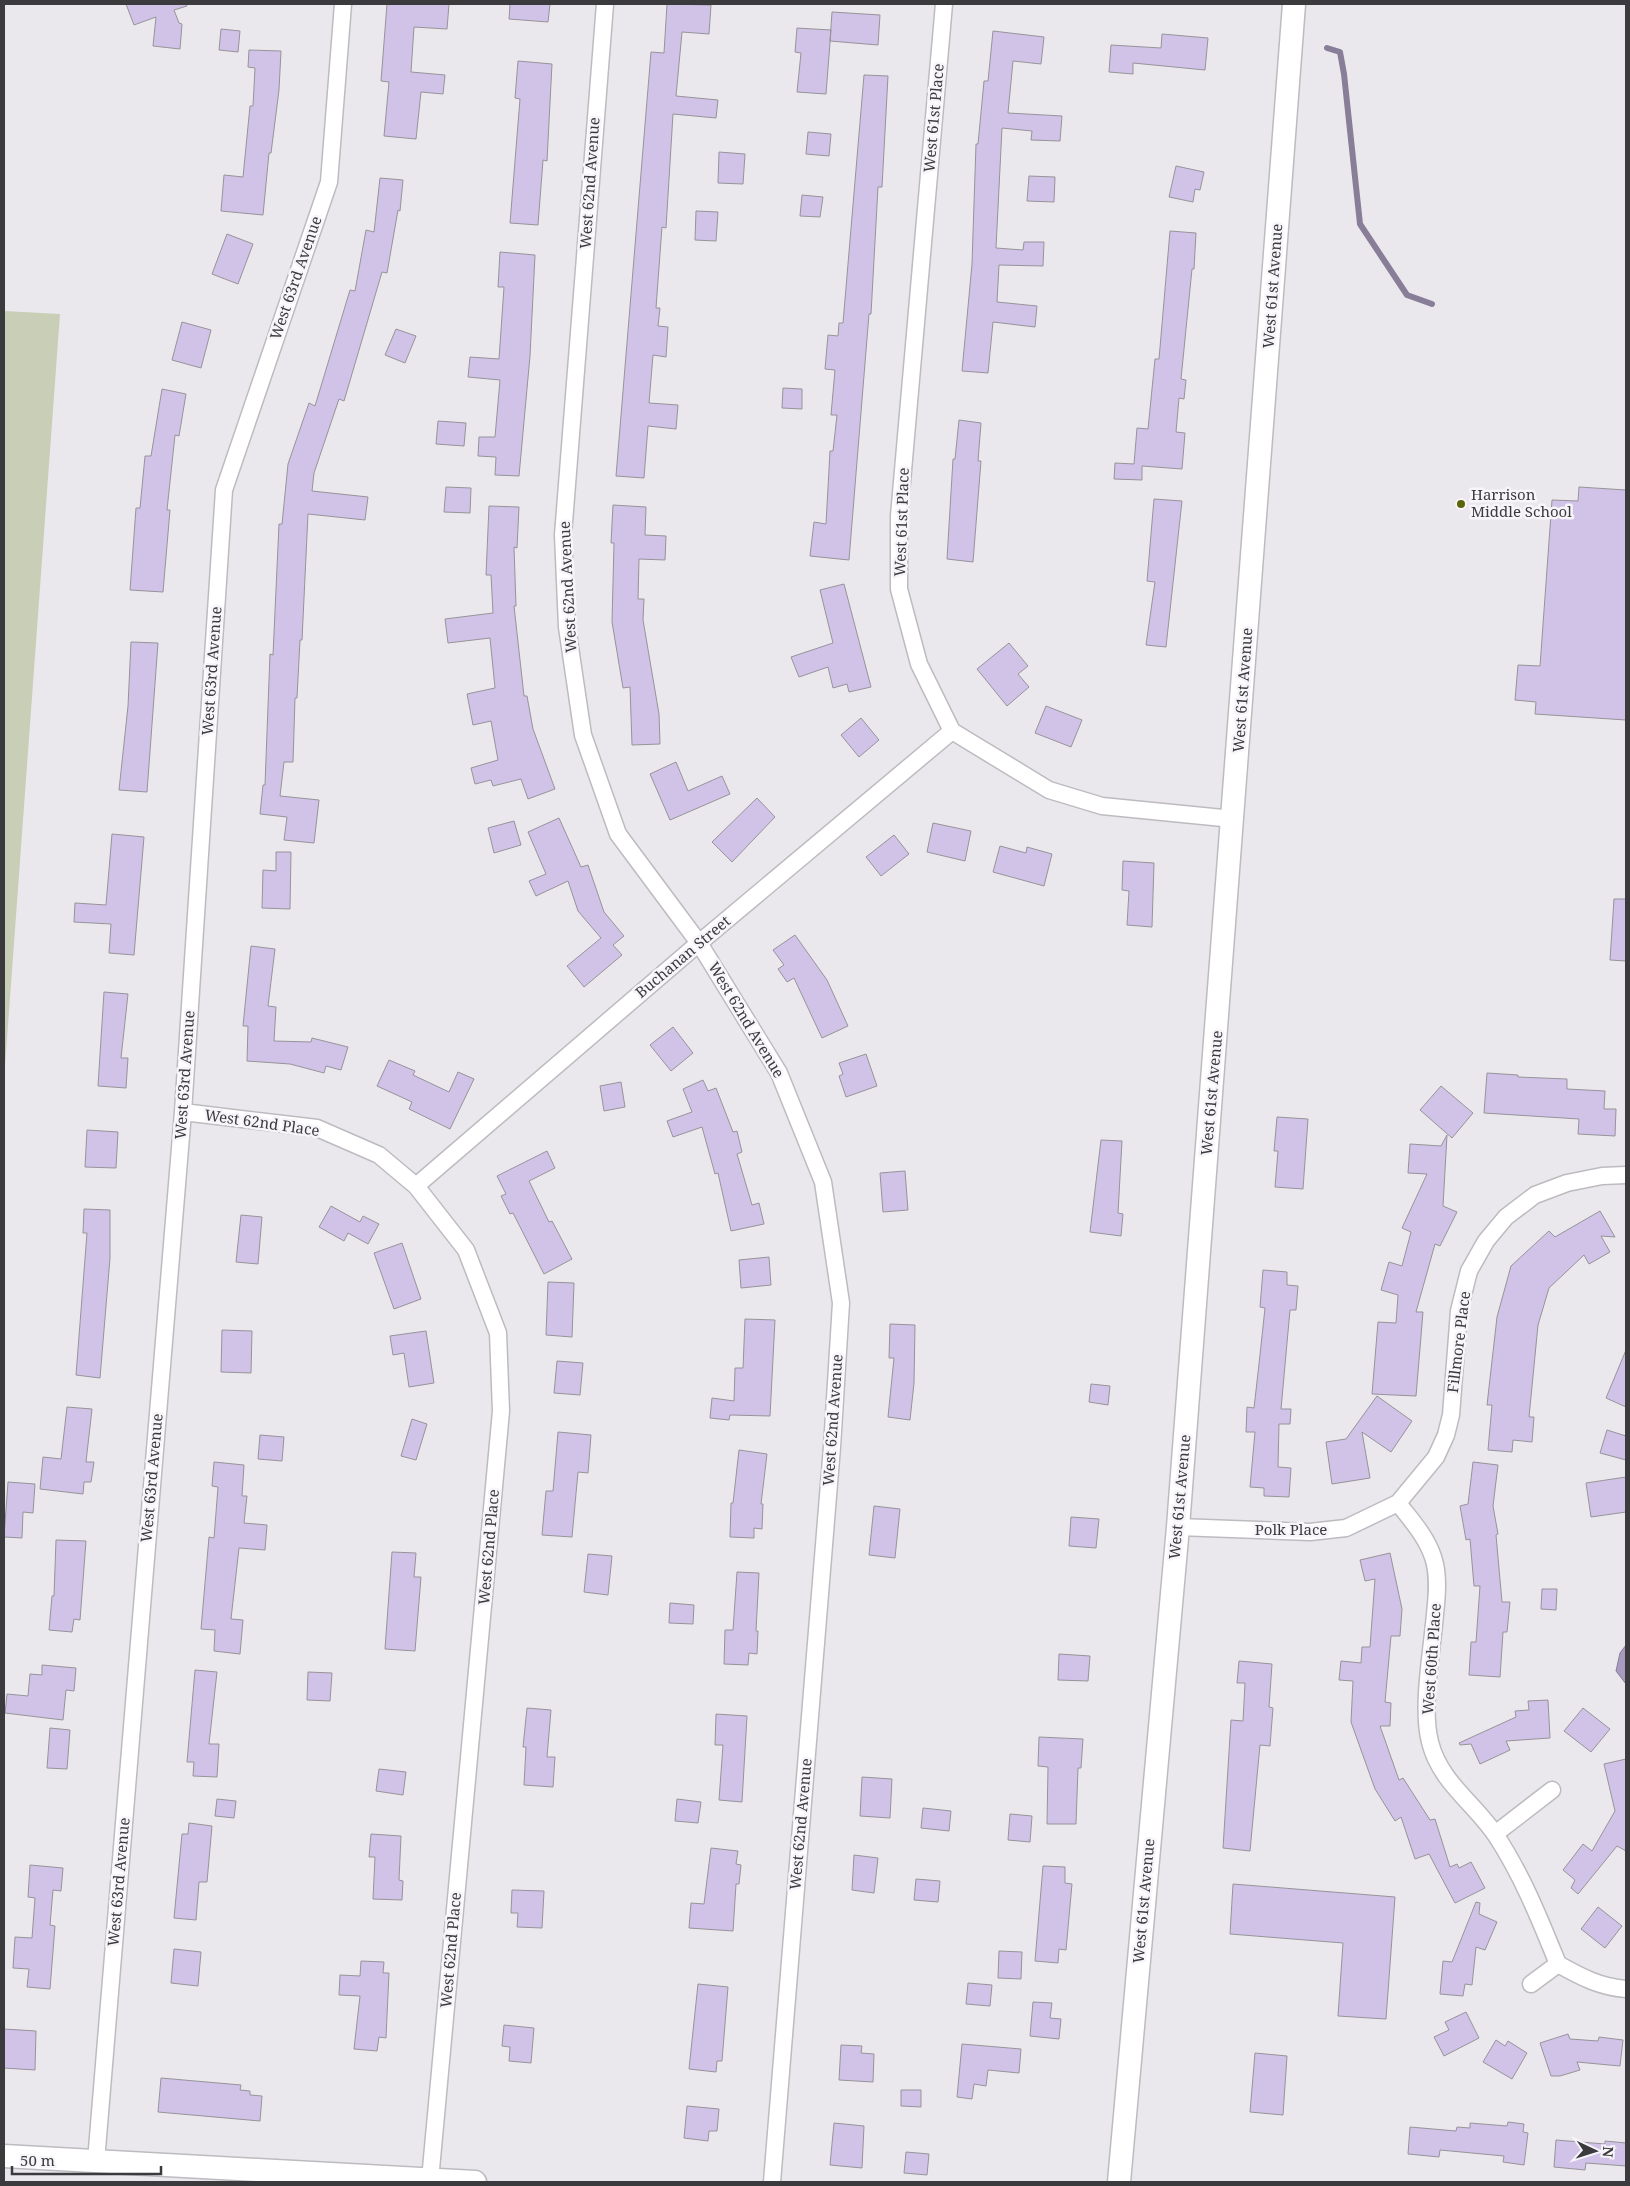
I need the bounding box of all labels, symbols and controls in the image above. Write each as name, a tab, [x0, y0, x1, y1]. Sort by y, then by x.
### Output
street label: West 61st Place	[918, 63, 948, 173]
street label: West 62nd Avenue	[574, 116, 604, 249]
street label: West 63rd Avenue	[265, 213, 326, 342]
street label: West 61st Avenue	[1258, 223, 1286, 349]
street label: West 61st Place	[889, 467, 913, 577]
place label: Harrison Middle School	[1471, 484, 1572, 521]
marker: Harrison Middle School	[1455, 498, 1467, 510]
street label: West 62nd Avenue	[554, 521, 580, 653]
street label: West 63rd Avenue	[197, 606, 225, 736]
street label: West 61st Avenue	[1228, 627, 1256, 753]
street label: Buchanan Street	[631, 911, 734, 1002]
street label: West 62nd Avenue	[704, 958, 789, 1081]
street label: West 63rd Avenue	[170, 1010, 198, 1140]
street label: West 61st Avenue	[1196, 1030, 1226, 1156]
street label: West 62nd Place	[203, 1104, 321, 1140]
street label: Fillmore Place	[1442, 1290, 1474, 1394]
street label: West 62nd Avenue	[817, 1353, 847, 1486]
street label: West 63rd Avenue	[135, 1413, 167, 1543]
street label: West 61st Avenue	[1164, 1434, 1194, 1560]
street label: West 62nd Place	[473, 1488, 503, 1606]
street label: Polk Place	[1255, 1519, 1327, 1539]
street label: West 60th Place	[1417, 1602, 1445, 1715]
street label: West 62nd Avenue	[784, 1757, 816, 1891]
street label: West 63rd Avenue	[102, 1817, 134, 1947]
street label: West 61st Avenue	[1128, 1838, 1158, 1964]
street label: West 62nd Place	[435, 1891, 465, 2009]
north arrow	[1570, 2126, 1620, 2176]
scale bar	[12, 2144, 161, 2176]
text: N	[1599, 2146, 1618, 2158]
text: 50 m	[20, 2150, 55, 2170]

